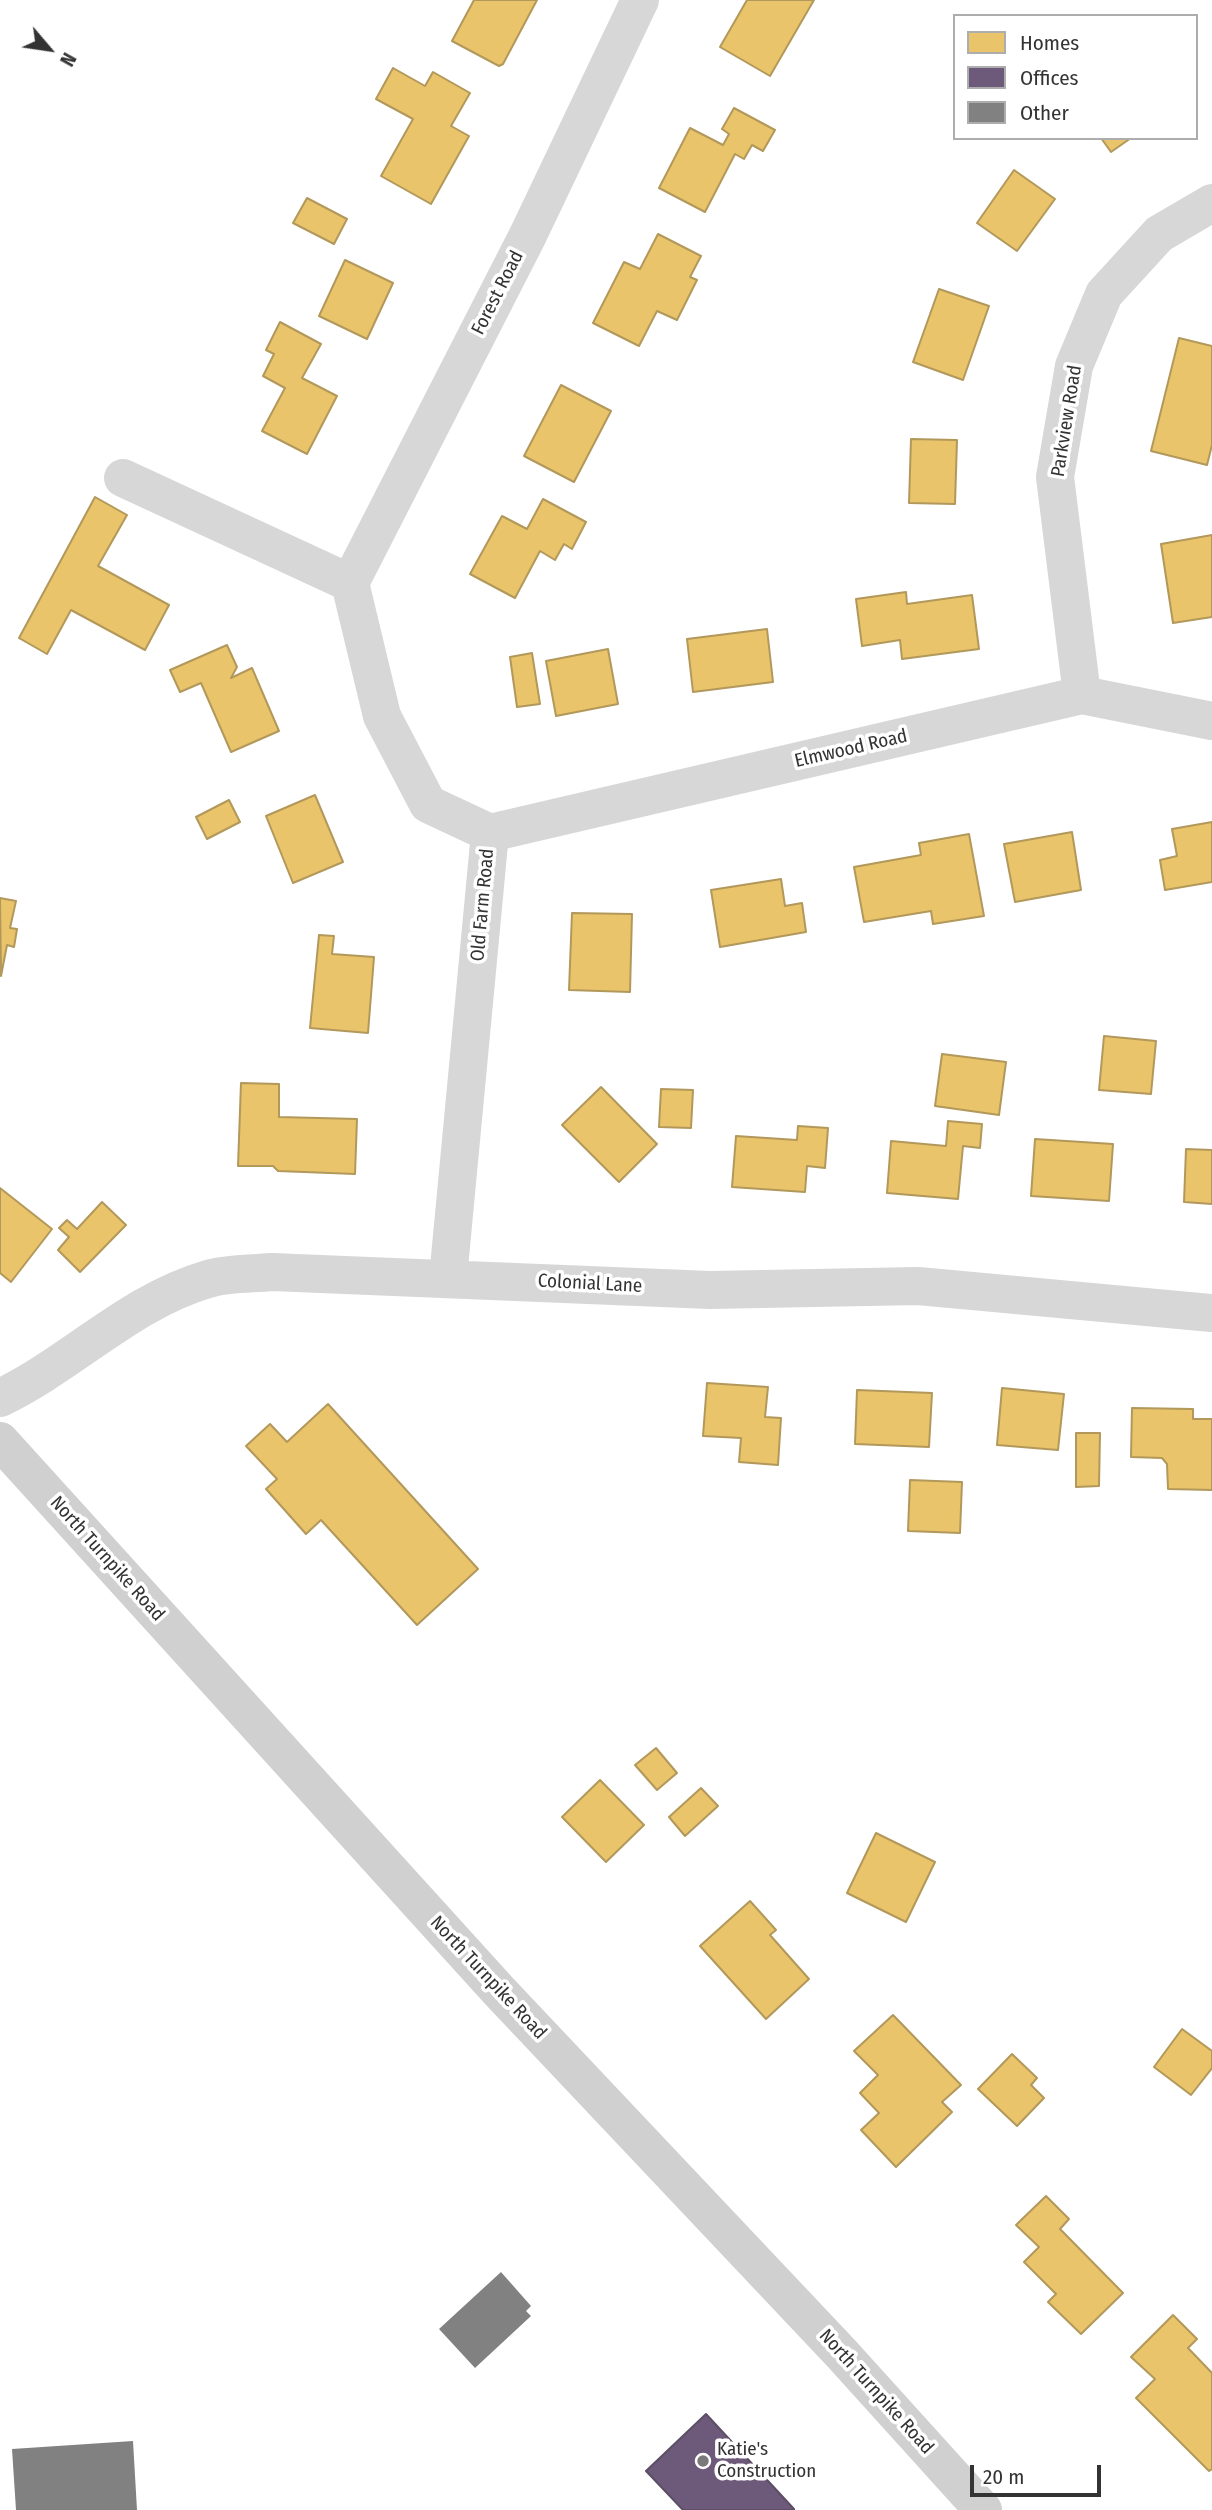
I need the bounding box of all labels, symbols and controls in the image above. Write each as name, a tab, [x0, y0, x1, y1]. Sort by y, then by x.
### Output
north arrow	[14, 14, 84, 84]
legend	[953, 14, 1198, 140]
text: Homes	[1020, 30, 1079, 56]
text: N	[55, 49, 81, 70]
text: Offices	[1020, 65, 1079, 91]
text: Other	[1020, 100, 1069, 126]
street label: Forest Road	[467, 247, 529, 339]
street label: Parkview Road	[1047, 364, 1087, 478]
street label: Elmwood Road	[792, 725, 910, 773]
street label: Old Farm Road	[467, 848, 499, 962]
street label: Colonial Lane	[537, 1270, 643, 1298]
street label: North Turnpike Road	[45, 1492, 169, 1626]
street label: North Turnpike Road	[425, 1912, 551, 2044]
street label: North Turnpike Road	[814, 2325, 938, 2459]
place label: Katie's Construction	[717, 2439, 816, 2483]
scale bar	[974, 2450, 1105, 2494]
marker: Katie's Construction	[695, 2453, 711, 2469]
text: 20 m	[983, 2464, 1024, 2490]

